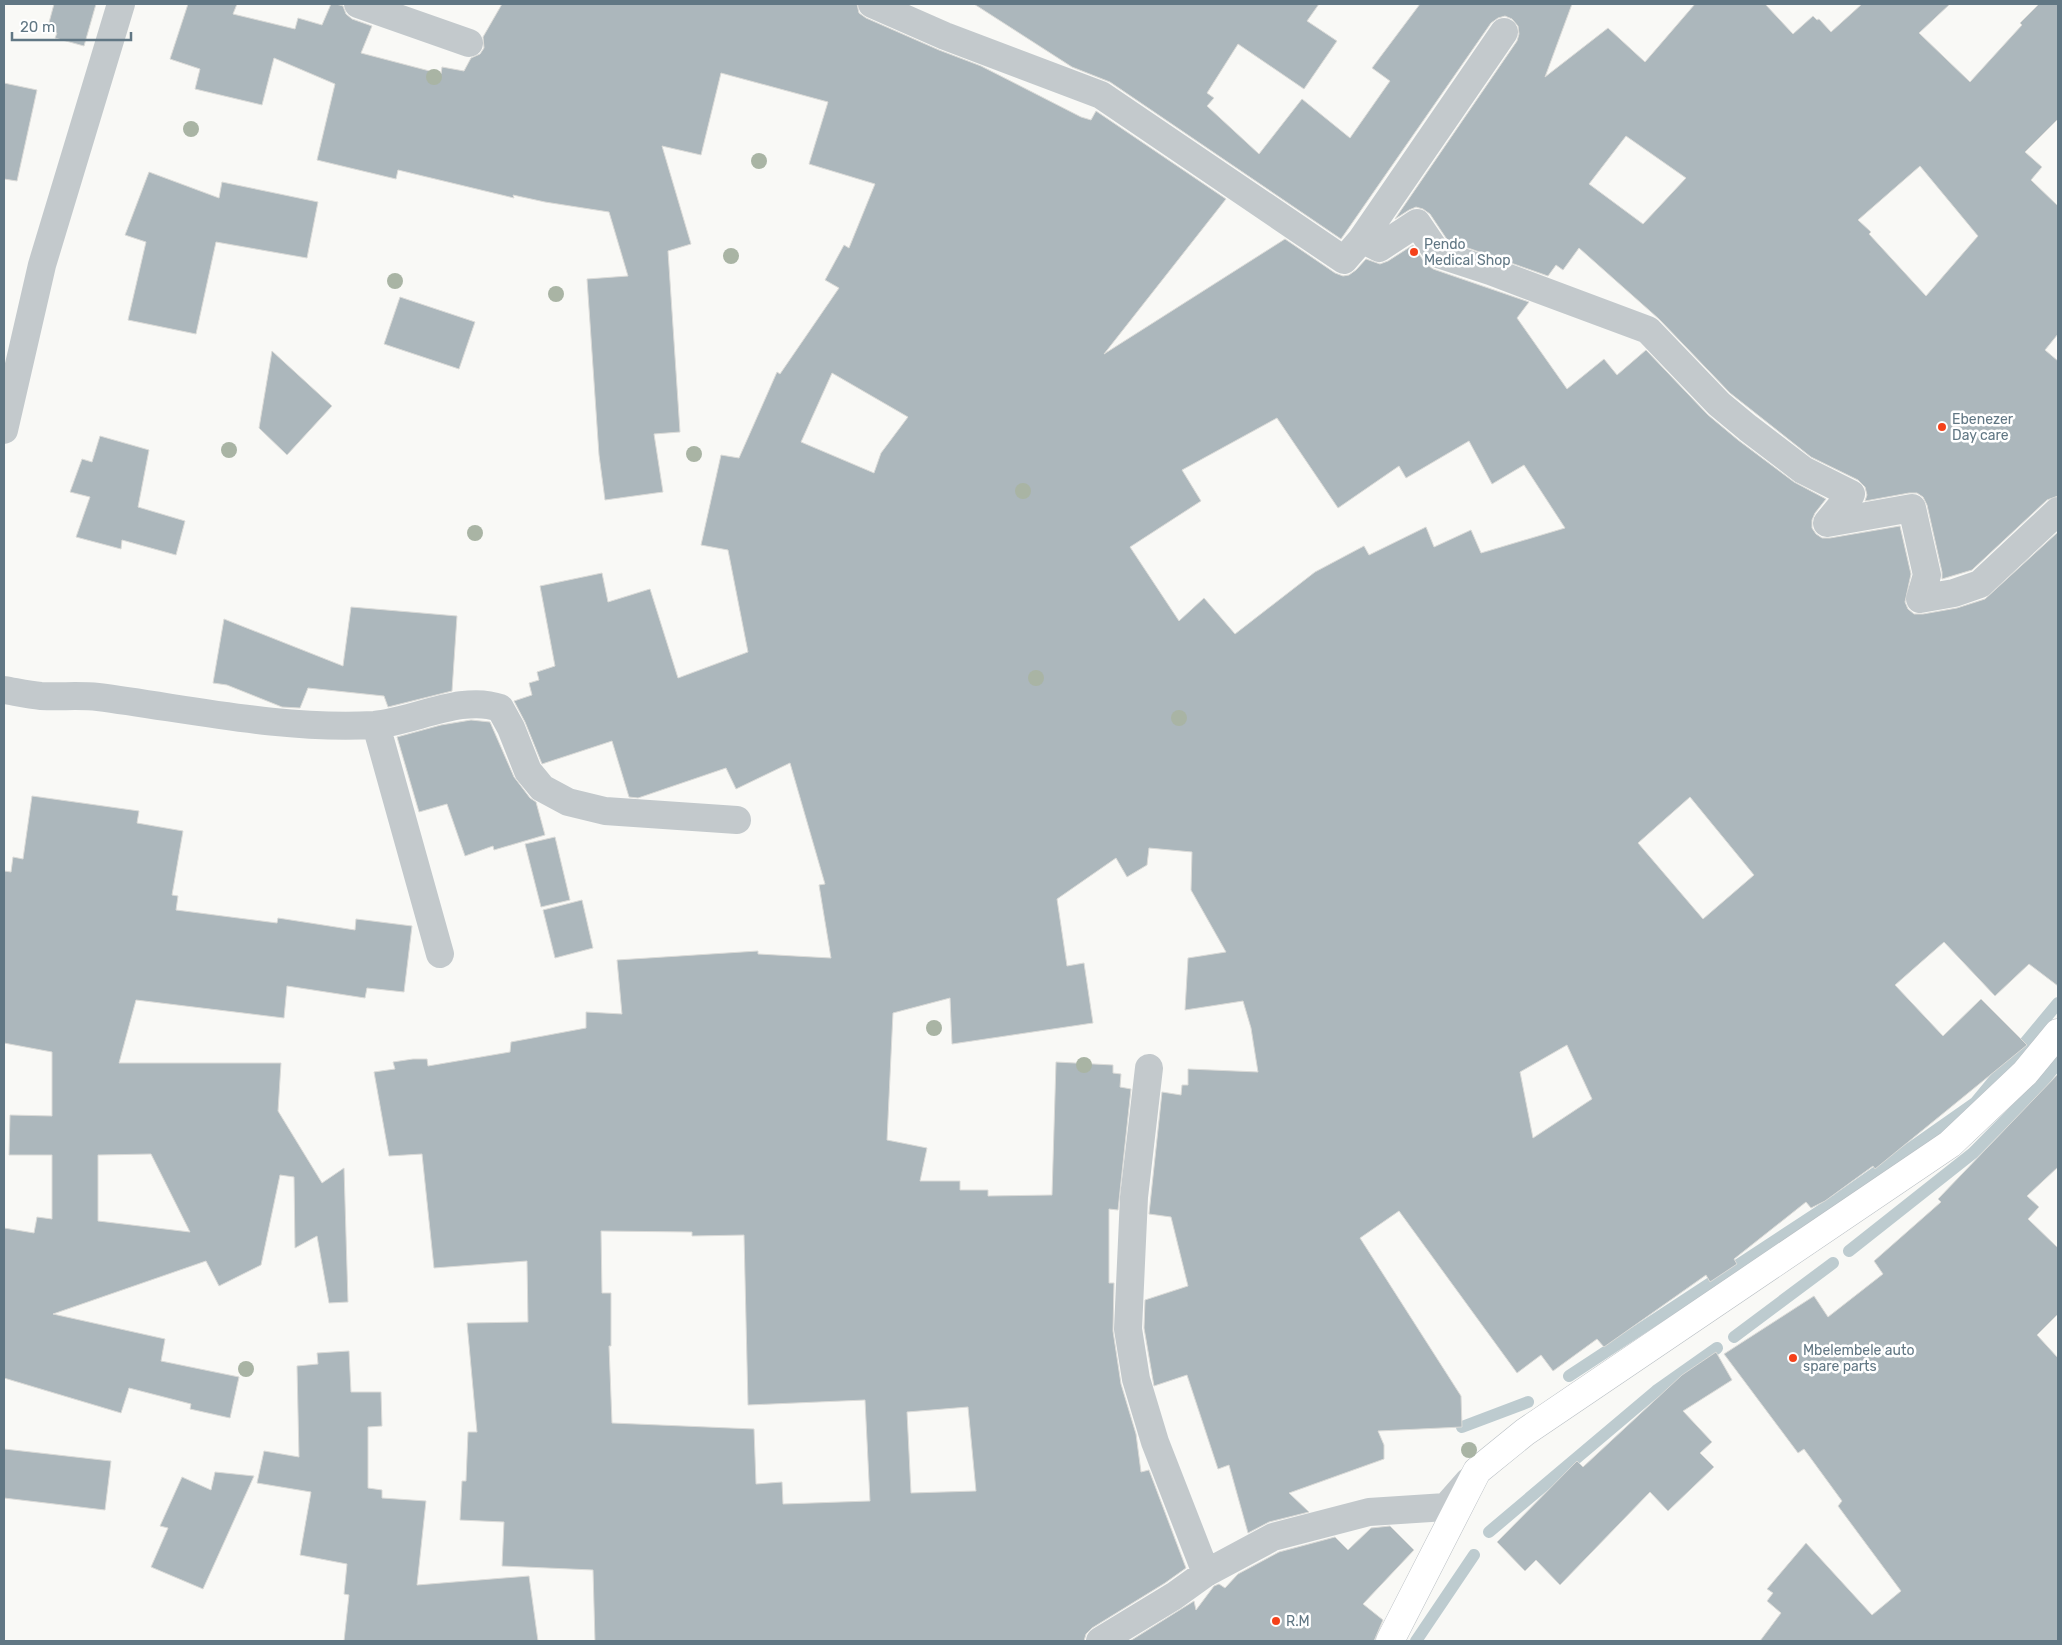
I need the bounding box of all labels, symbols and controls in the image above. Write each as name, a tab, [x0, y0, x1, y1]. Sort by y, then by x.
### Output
scale bar	[12, 10, 131, 42]
text: 20 m	[20, 18, 55, 36]
place label: Pendo Medical Shop	[1424, 236, 1511, 269]
marker: Pendo Medical Shop	[1408, 246, 1420, 258]
place label: Ebenezer Day care	[1952, 411, 2014, 444]
marker: Ebenezer Day care	[1936, 421, 1948, 433]
place label: Mbelembele auto spare parts	[1803, 1342, 1914, 1375]
marker: Mbelembele auto spare parts	[1787, 1352, 1799, 1364]
place label: R.M	[1286, 1613, 1310, 1630]
marker: R.M	[1270, 1615, 1282, 1627]

